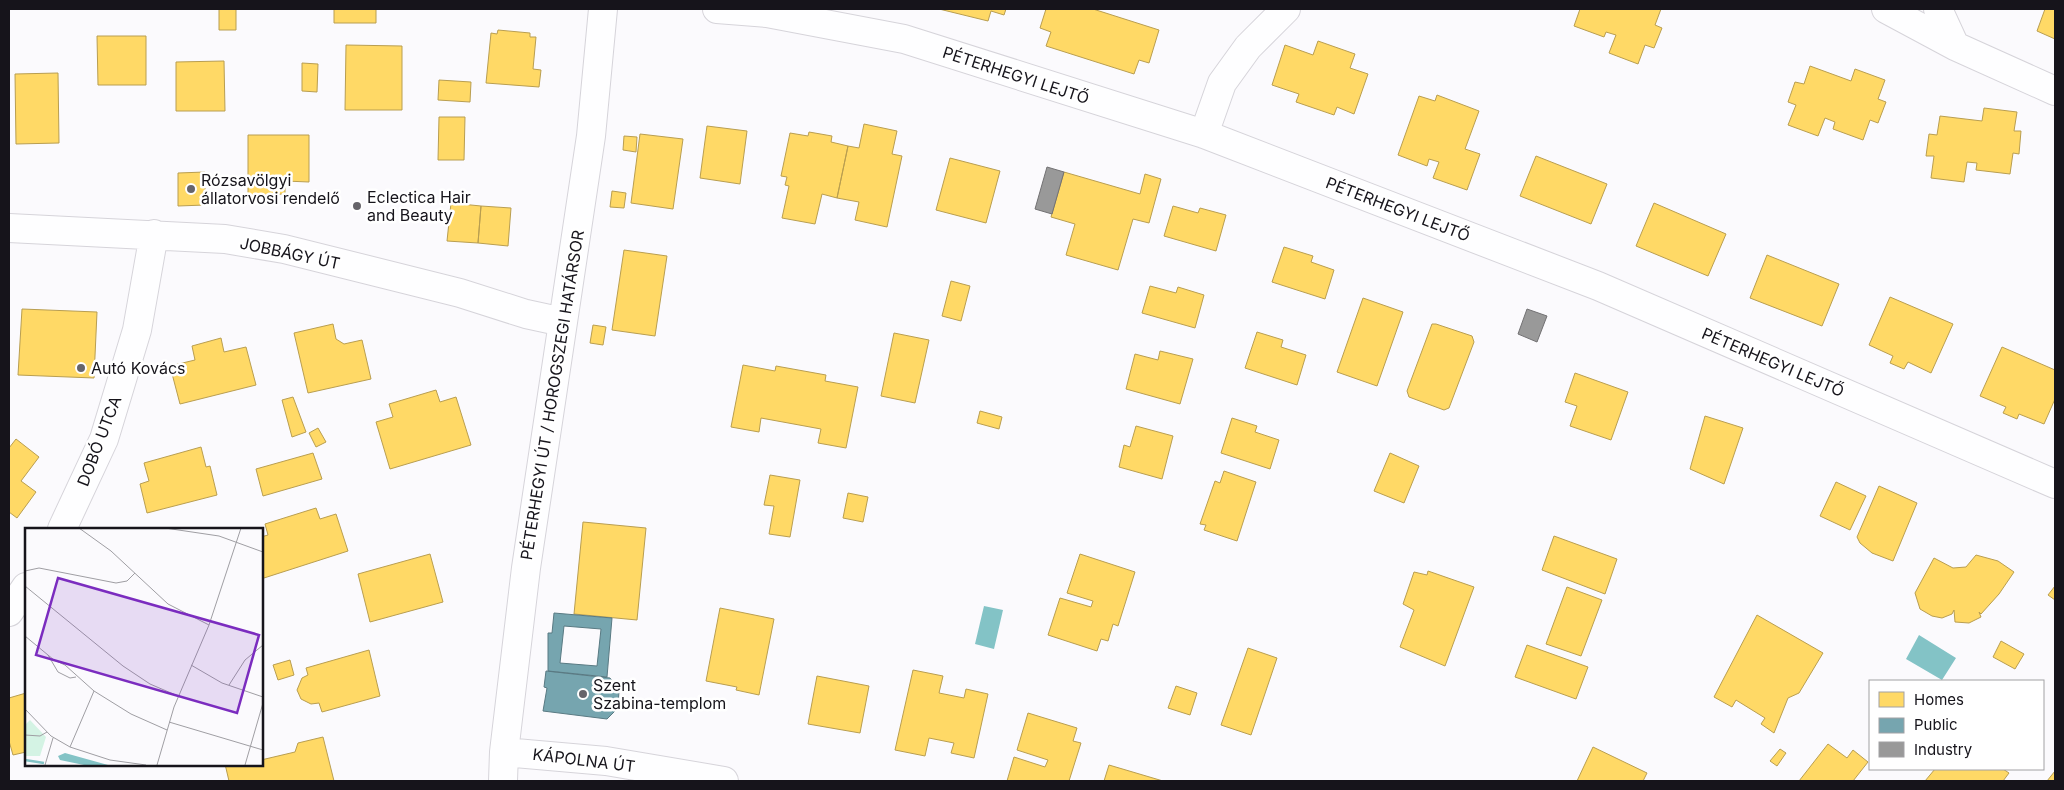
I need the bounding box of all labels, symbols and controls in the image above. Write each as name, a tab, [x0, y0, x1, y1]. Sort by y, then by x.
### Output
street label: PÉTERHEGYI LEJTŐ	[940, 42, 1092, 108]
place label: Rózsavölgyi állatorvosi rendelő	[201, 170, 340, 208]
street label: PÉTERHEGYI LEJTŐ	[1323, 172, 1473, 246]
marker: Rózsavölgyi állatorvosi rendelő	[185, 183, 197, 195]
place label: Eclectica Hair and Beauty	[367, 187, 471, 225]
marker: Eclectica Hair and Beauty	[351, 200, 363, 212]
street label: PÉTERHEGYI ÚT / HOROGSZEGI HATÁRSOR	[516, 229, 588, 561]
street label: JOBBÁGY ÚT	[238, 233, 342, 273]
street label: PÉTERHEGYI LEJTŐ	[1699, 323, 1847, 401]
place label: Autó Kovács	[91, 358, 186, 378]
marker: Autó Kovács	[75, 362, 87, 374]
street label: DOBÓ UTCA	[73, 393, 125, 489]
inset map	[25, 528, 262, 765]
place label: Szent Szabina-templom	[593, 675, 726, 713]
legend	[1869, 680, 2044, 770]
marker: Szent Szabina-templom	[577, 688, 589, 700]
text: Homes	[1914, 690, 1964, 709]
text: Public	[1914, 715, 1957, 734]
text: Industry	[1914, 740, 1973, 759]
street label: KÁPOLNA ÚT	[532, 744, 636, 776]

